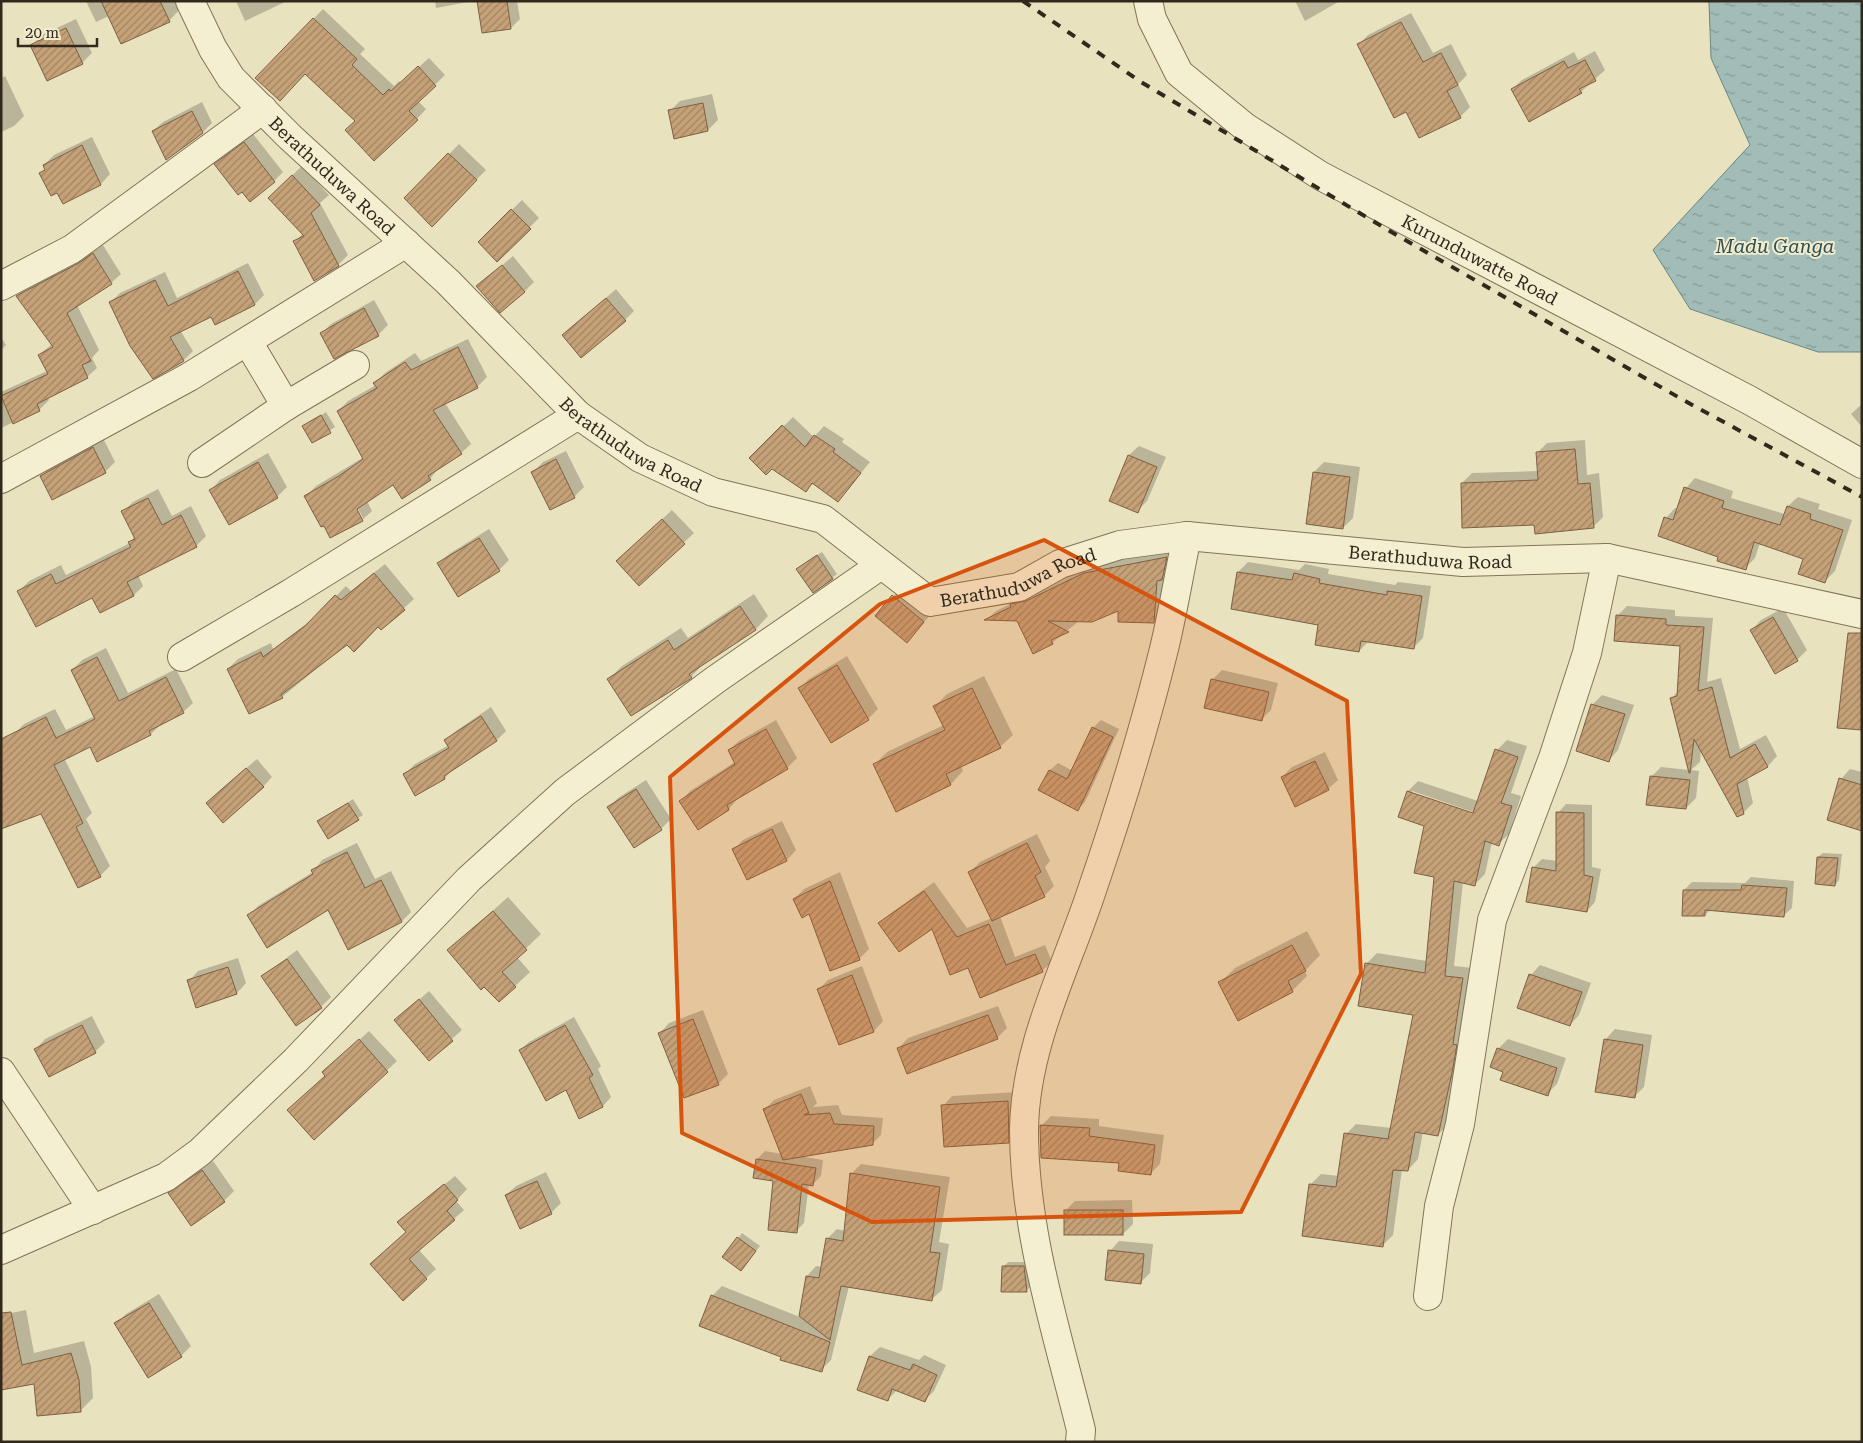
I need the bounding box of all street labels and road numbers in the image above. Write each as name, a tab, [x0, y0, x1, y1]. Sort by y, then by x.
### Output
street label: Berathuduwa Road	[265, 112, 400, 239]
street label: Kurunduwatte Road	[1398, 210, 1562, 309]
street label: Berathuduwa Road	[556, 392, 706, 496]
street label: Berathuduwa Road	[1347, 541, 1513, 573]
street label: Berathuduwa Road	[938, 543, 1099, 611]

